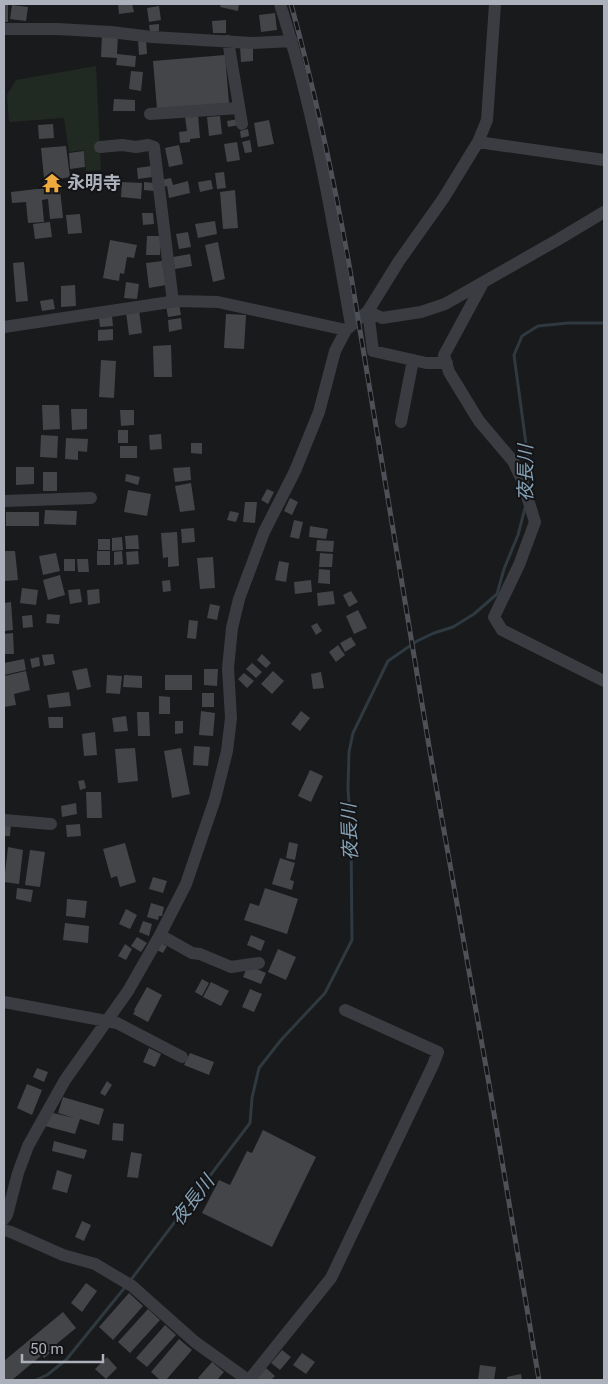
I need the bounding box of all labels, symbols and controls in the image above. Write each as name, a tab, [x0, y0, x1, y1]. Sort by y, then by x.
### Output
temple icon: 永明寺	[41, 172, 63, 194]
place label: 永明寺	[67, 172, 121, 193]
water label: 夜長川	[514, 443, 537, 502]
water label: 夜長川	[337, 801, 362, 861]
water label: 夜長川	[166, 1169, 220, 1230]
scale bar	[22, 1332, 104, 1364]
text: 50 m	[30, 1340, 64, 1358]

